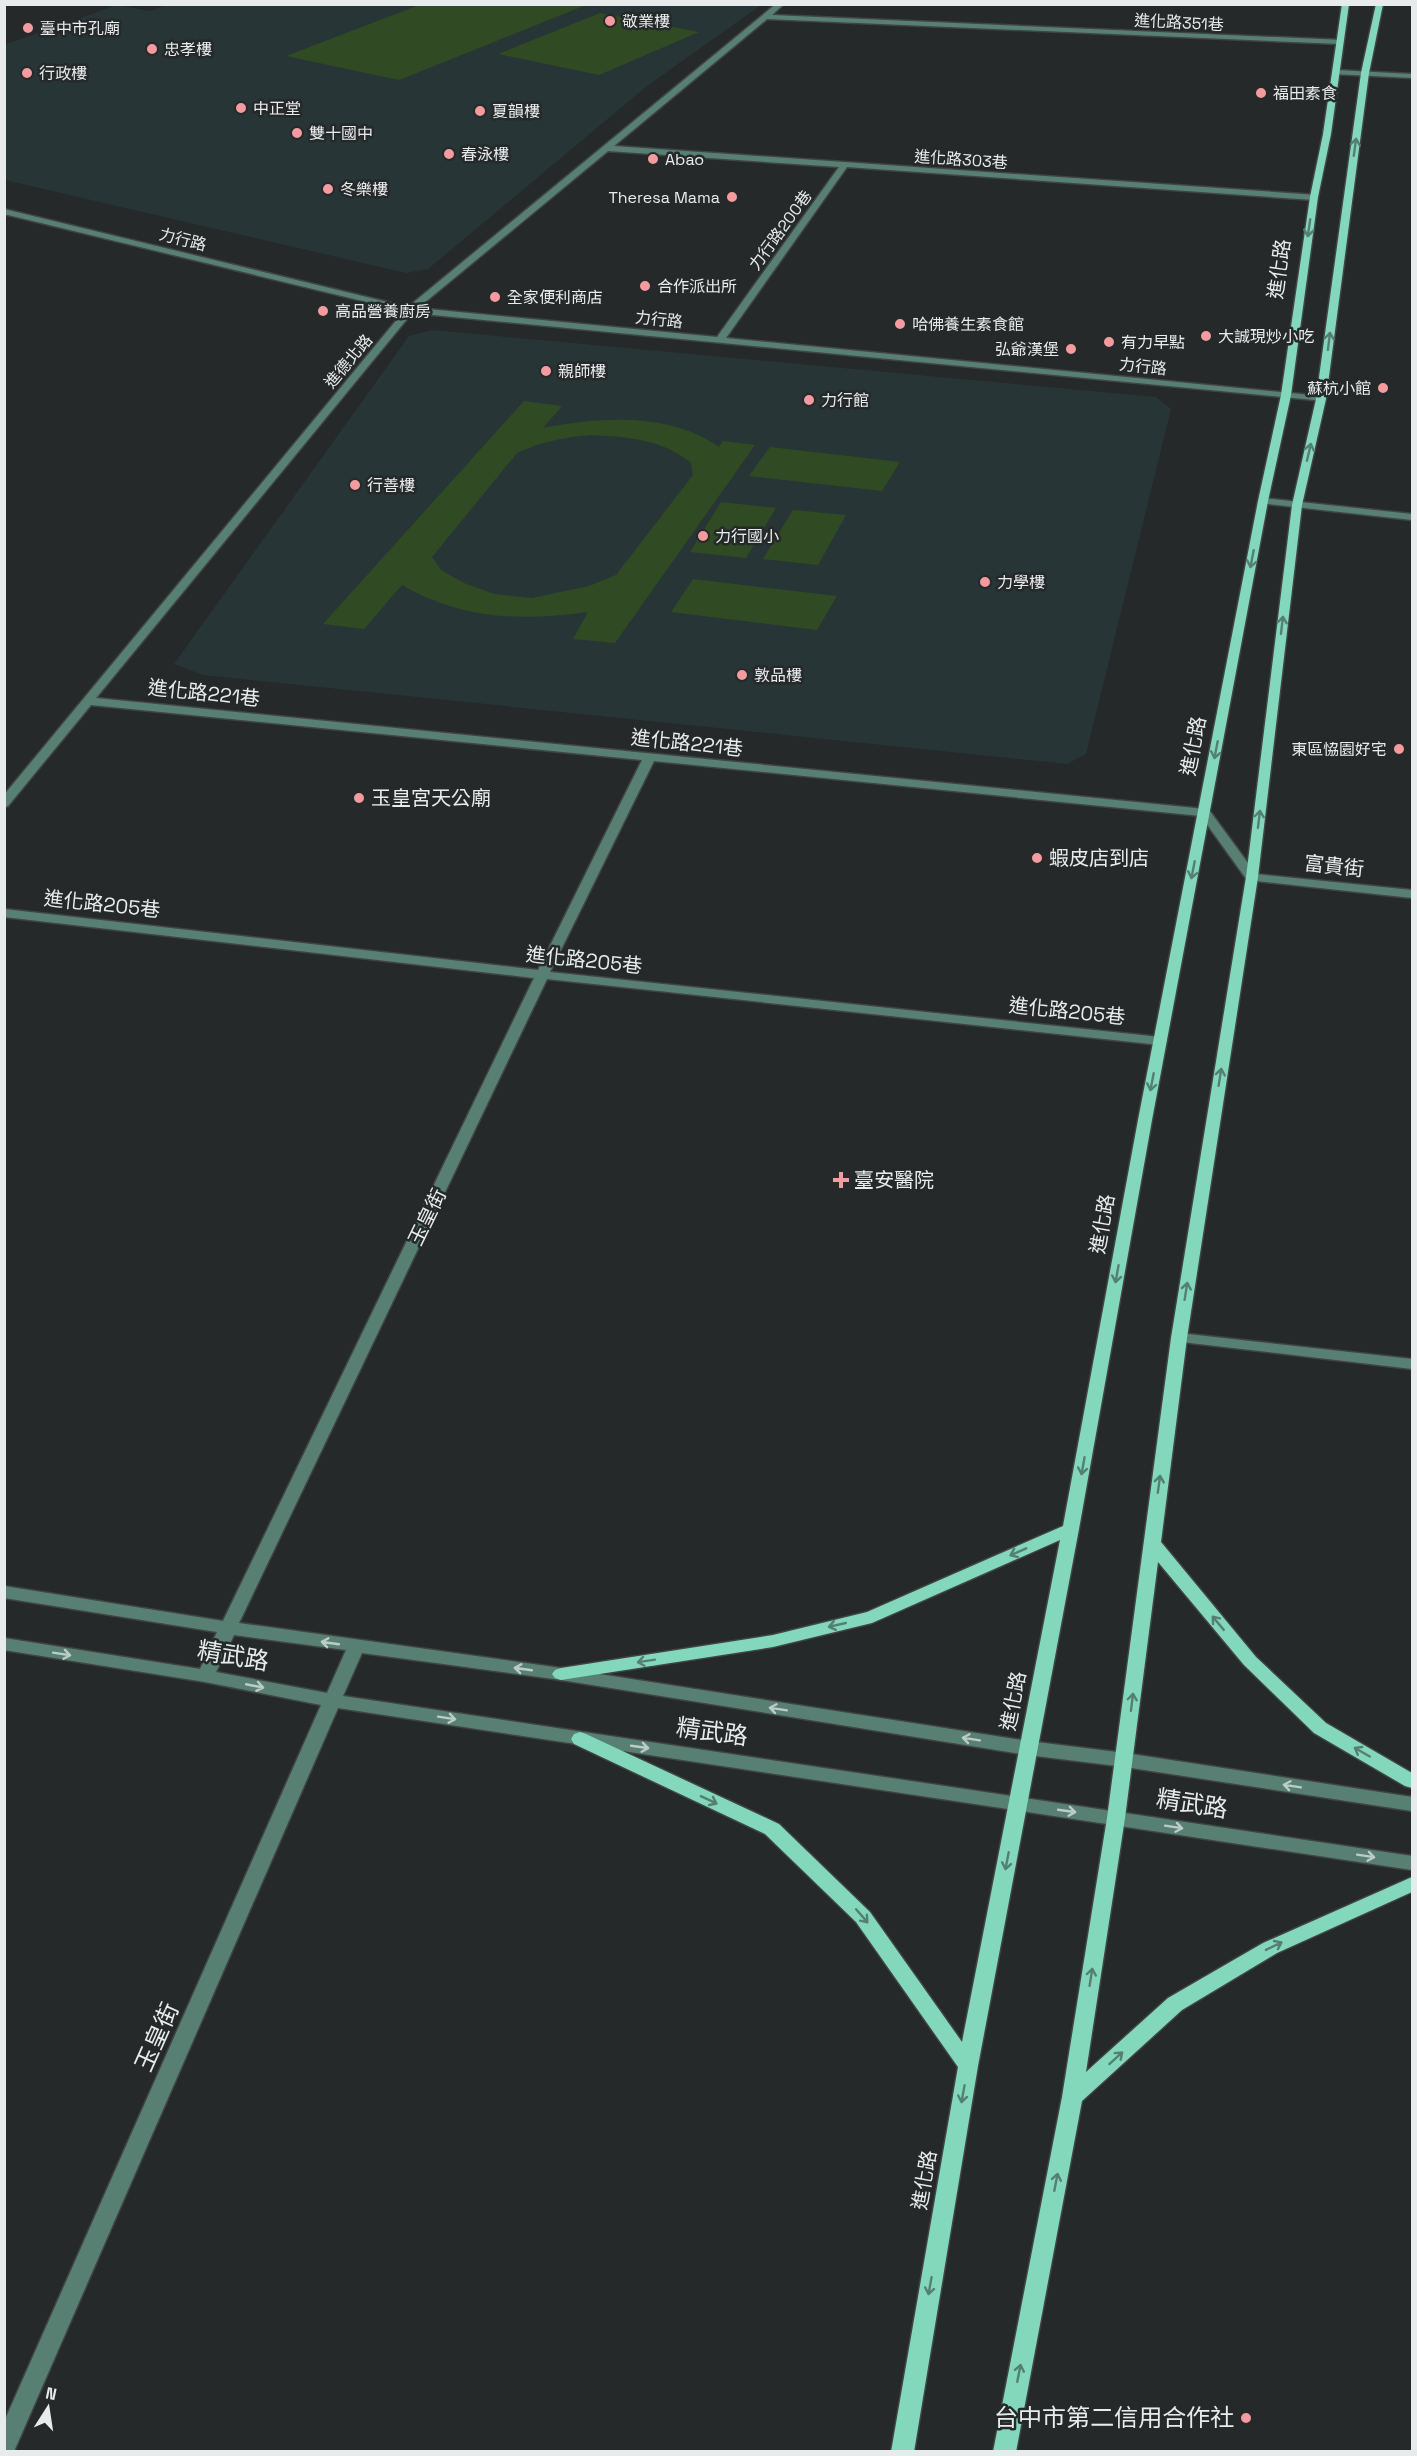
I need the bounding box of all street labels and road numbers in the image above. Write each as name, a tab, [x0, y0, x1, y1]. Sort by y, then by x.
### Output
street label: 進化路351巷	[1134, 10, 1224, 35]
street label: 進化路303巷	[914, 146, 1008, 173]
street label: 力行路200巷	[744, 186, 817, 275]
street label: 力行路	[157, 223, 209, 255]
street label: 進化路	[1262, 237, 1296, 301]
street label: 力行路	[634, 307, 684, 332]
street label: 進德北路	[320, 330, 377, 393]
street label: 力行路	[1118, 354, 1168, 379]
street label: 進化路221巷	[147, 674, 261, 712]
street label: 進化路	[1175, 714, 1211, 778]
street label: 進化路221巷	[630, 724, 744, 762]
street label: 富貴街	[1303, 850, 1365, 882]
street label: 進化路205巷	[43, 885, 161, 923]
street label: 進化路205巷	[525, 941, 643, 979]
street label: 進化路205巷	[1008, 992, 1126, 1030]
street label: 玉皇街	[402, 1184, 452, 1250]
street label: 進化路	[1084, 1192, 1120, 1256]
street label: 精武路	[195, 1634, 271, 1677]
street label: 進化路	[995, 1669, 1031, 1733]
street label: 精武路	[674, 1711, 750, 1752]
street label: 精武路	[1154, 1783, 1230, 1824]
street label: 玉皇街	[128, 1998, 185, 2076]
street label: 進化路	[906, 2148, 942, 2212]

